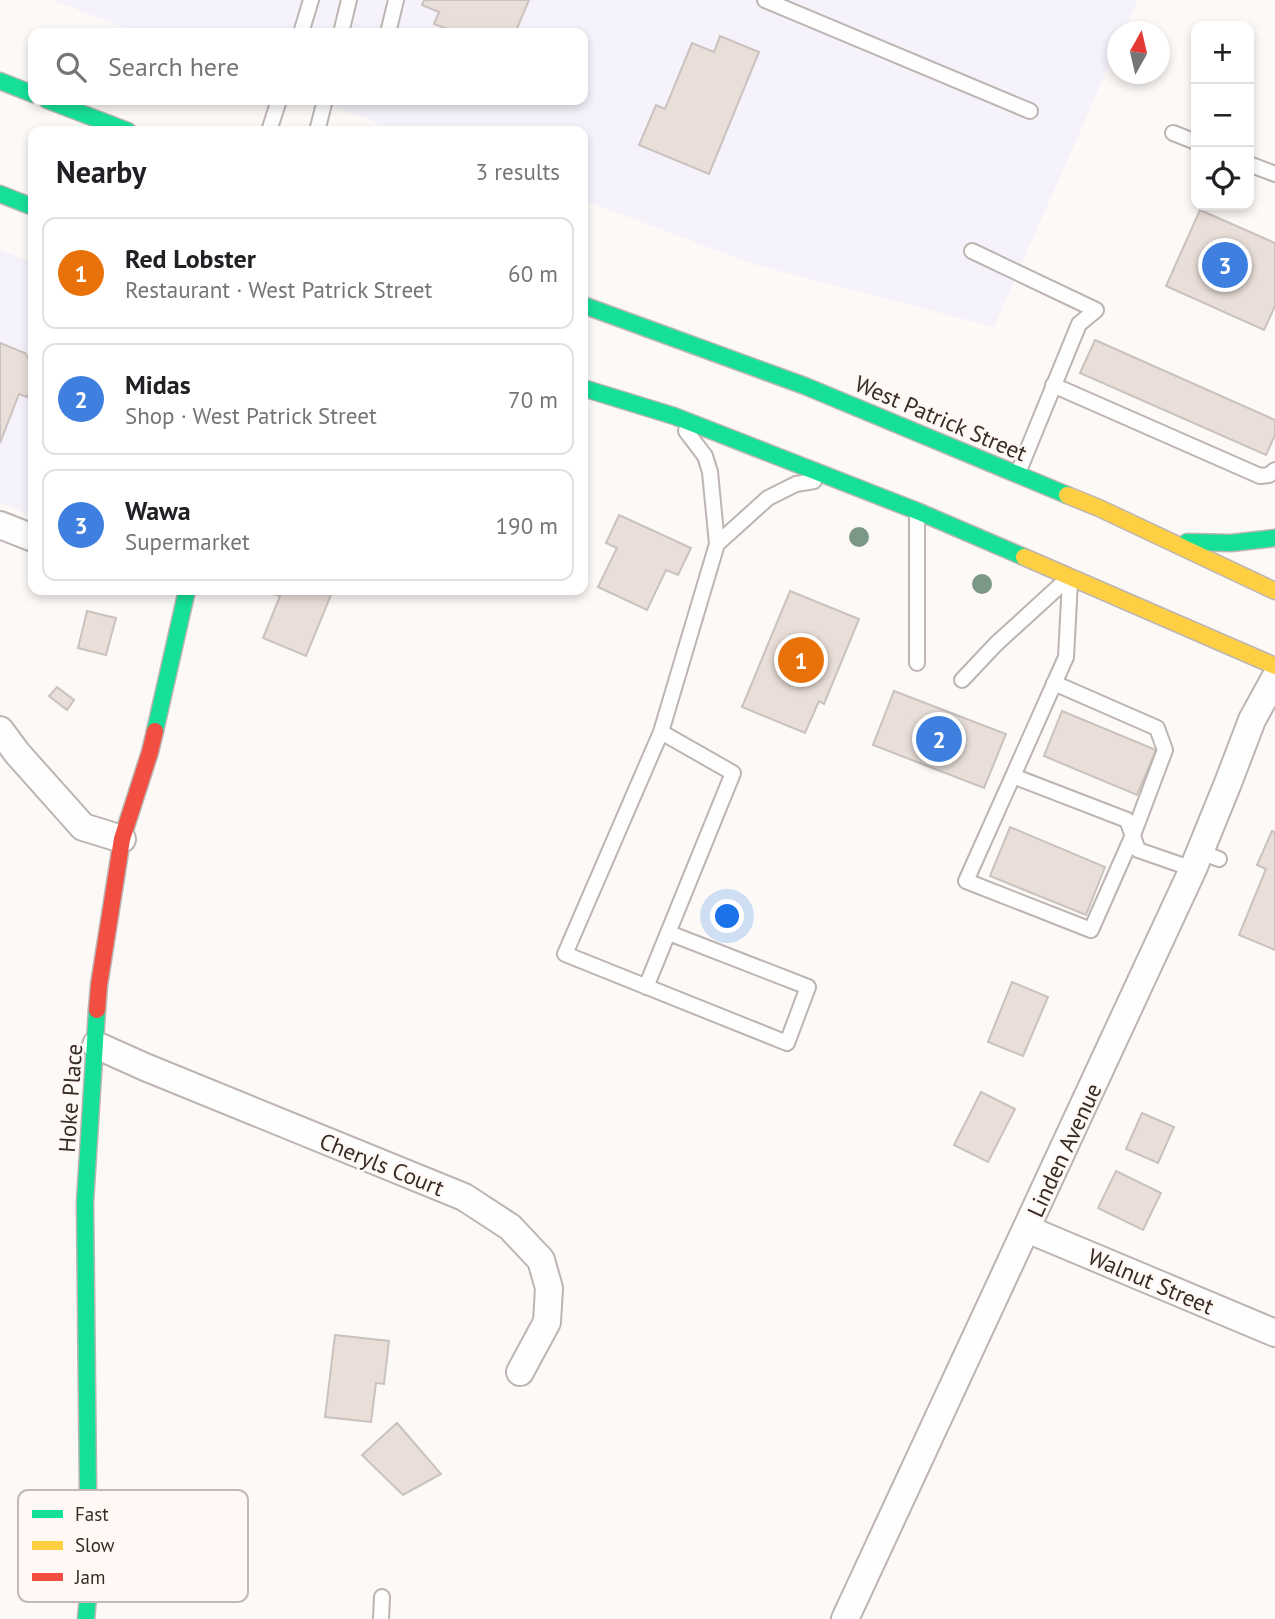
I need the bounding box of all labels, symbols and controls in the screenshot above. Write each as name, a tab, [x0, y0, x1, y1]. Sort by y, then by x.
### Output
north arrow	[1107, 21, 1170, 84]
map controls	[1191, 21, 1254, 210]
button: +	[1191, 21, 1254, 84]
search box	[28, 28, 588, 105]
icon: search	[52, 48, 90, 86]
text: Search here	[108, 50, 239, 83]
button: −	[1191, 84, 1254, 147]
button: locate	[1191, 147, 1254, 210]
text: Nearby	[56, 152, 146, 191]
text: 3 results	[476, 157, 560, 186]
pin: 3	[1202, 239, 1248, 291]
text: Red Lobster	[125, 242, 256, 275]
text: 1	[74, 259, 88, 288]
text: 60 m	[508, 259, 558, 288]
text: Restaurant · West Patrick Street	[125, 275, 432, 304]
text: Midas	[125, 368, 191, 401]
street label: West Patrick Street	[851, 369, 1032, 467]
text: 2	[74, 385, 88, 414]
text: 70 m	[508, 385, 558, 414]
text: Shop · West Patrick Street	[125, 401, 377, 430]
text: Wawa	[125, 494, 191, 527]
text: 3	[74, 511, 88, 540]
text: 190 m	[496, 511, 558, 540]
text: Supermarket	[125, 527, 250, 556]
pin: 1	[778, 634, 824, 686]
pin: 2	[916, 713, 962, 765]
your location	[710, 899, 744, 933]
street label: Hoke Place	[52, 1043, 88, 1153]
street label: Linden Avenue	[1020, 1078, 1108, 1222]
street label: Cheryls Court	[315, 1126, 449, 1202]
street label: Walnut Street	[1084, 1241, 1218, 1321]
legend	[18, 1490, 248, 1602]
text: Fast	[75, 1502, 109, 1526]
text: Slow	[75, 1533, 115, 1557]
text: Jam	[74, 1565, 105, 1589]

